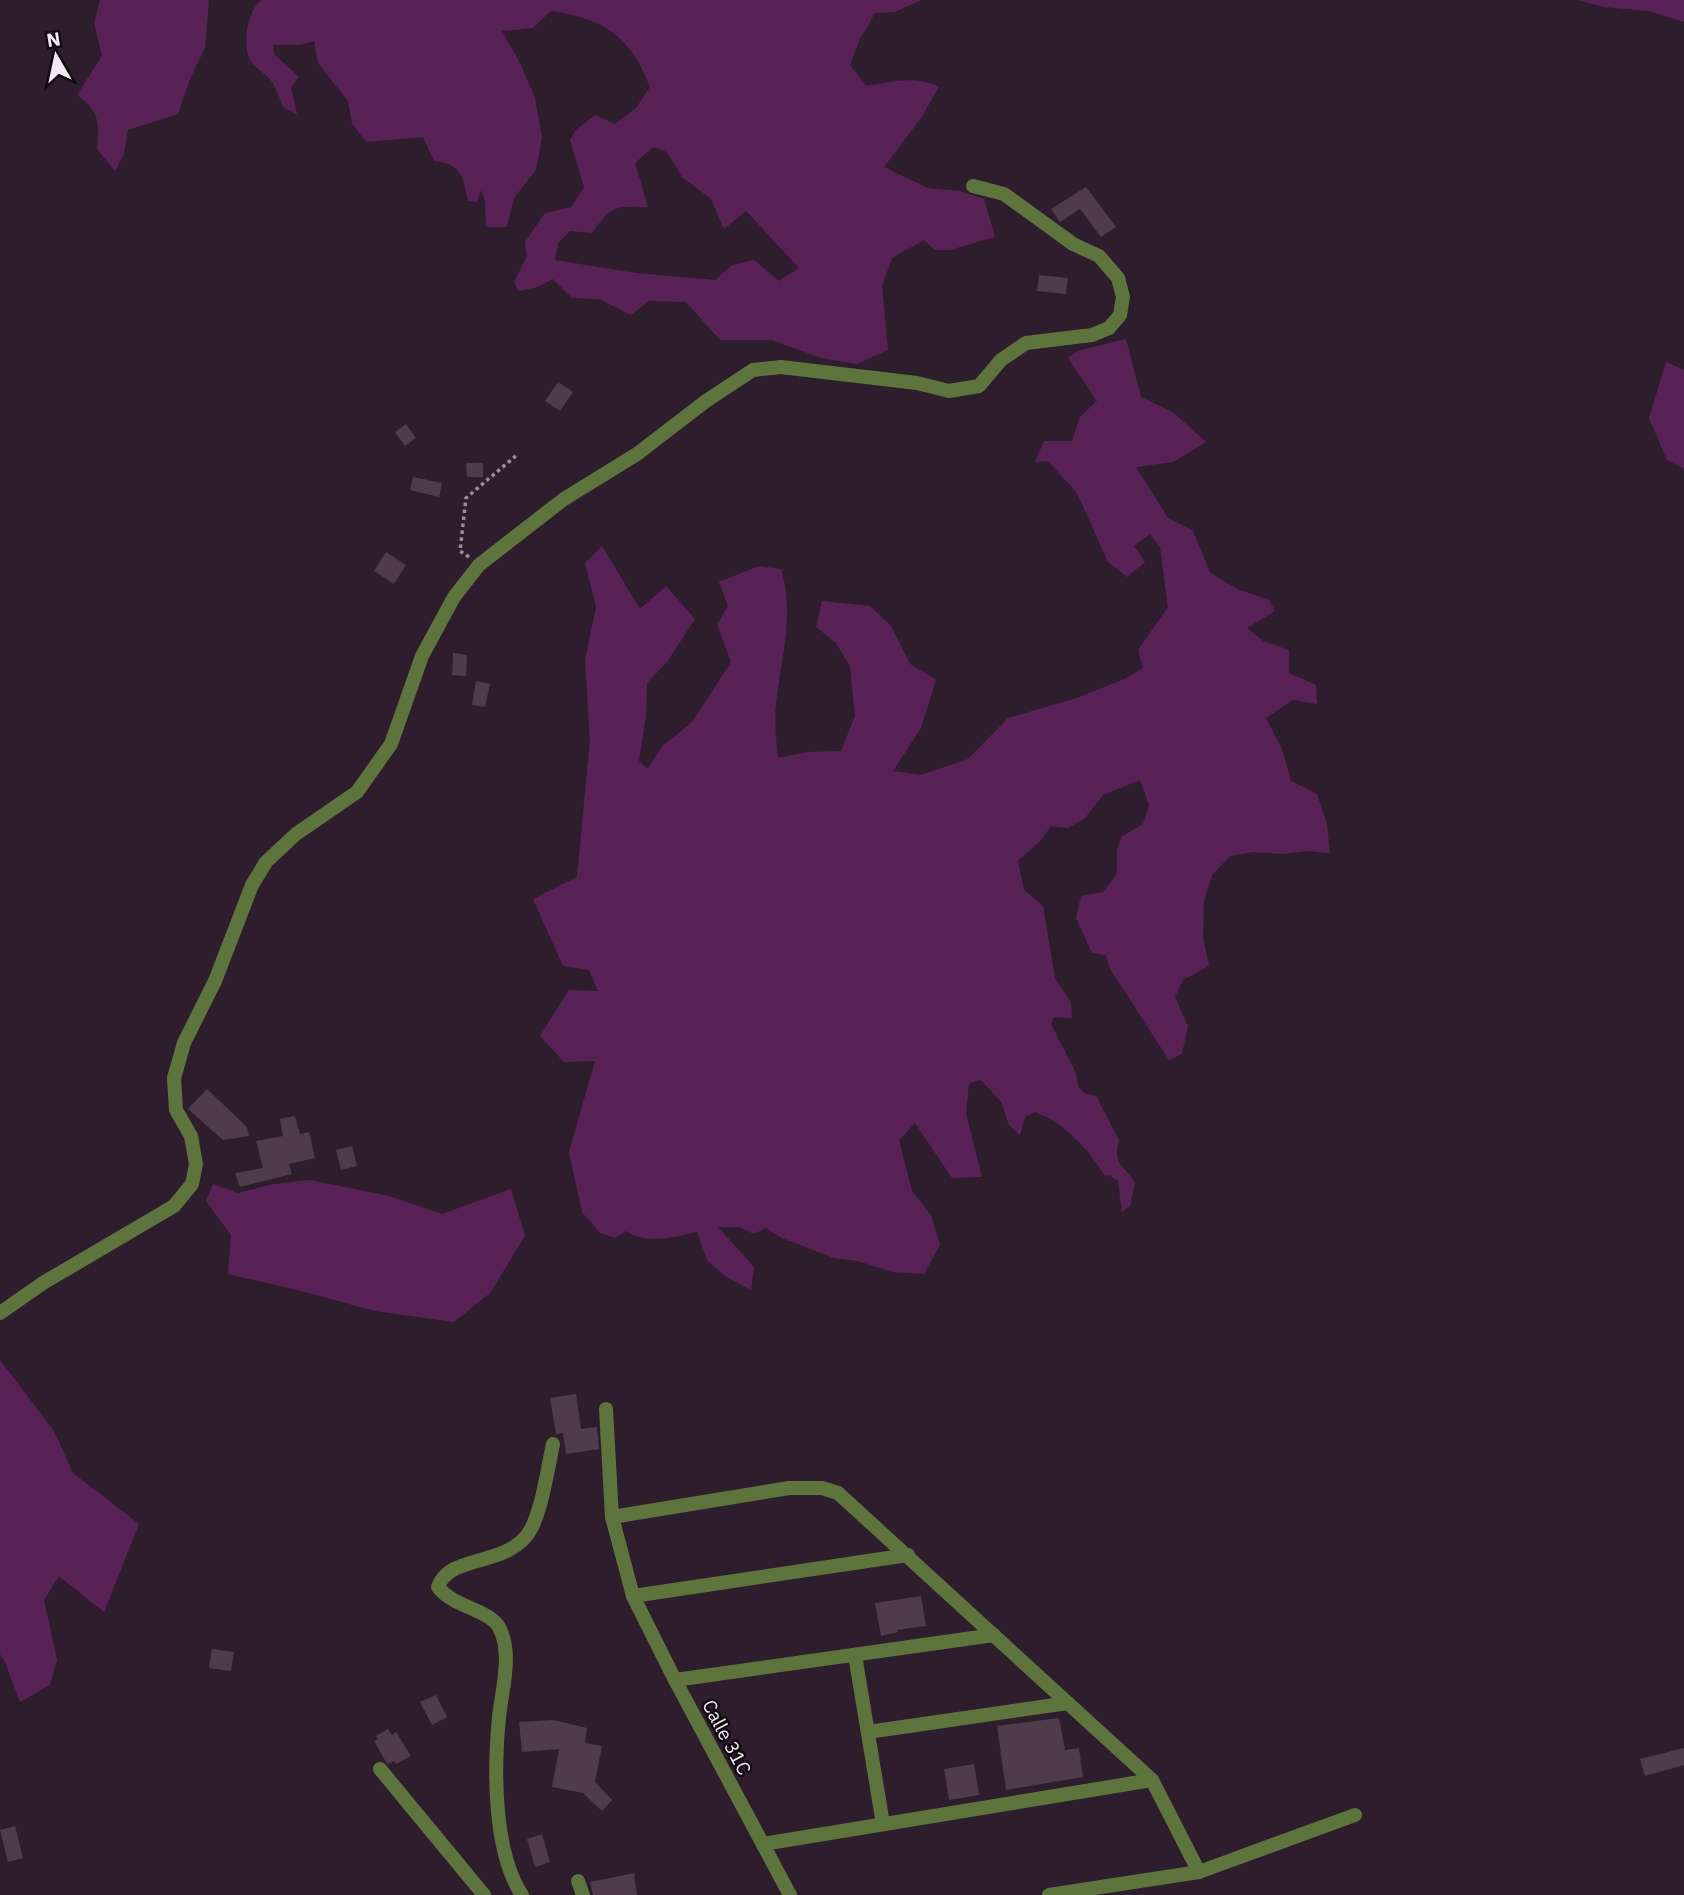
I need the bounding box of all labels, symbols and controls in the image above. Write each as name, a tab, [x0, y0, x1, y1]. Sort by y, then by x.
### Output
north arrow	[21, 21, 91, 91]
text: N	[45, 26, 62, 52]
street label: Calle 31C	[697, 1695, 757, 1779]

